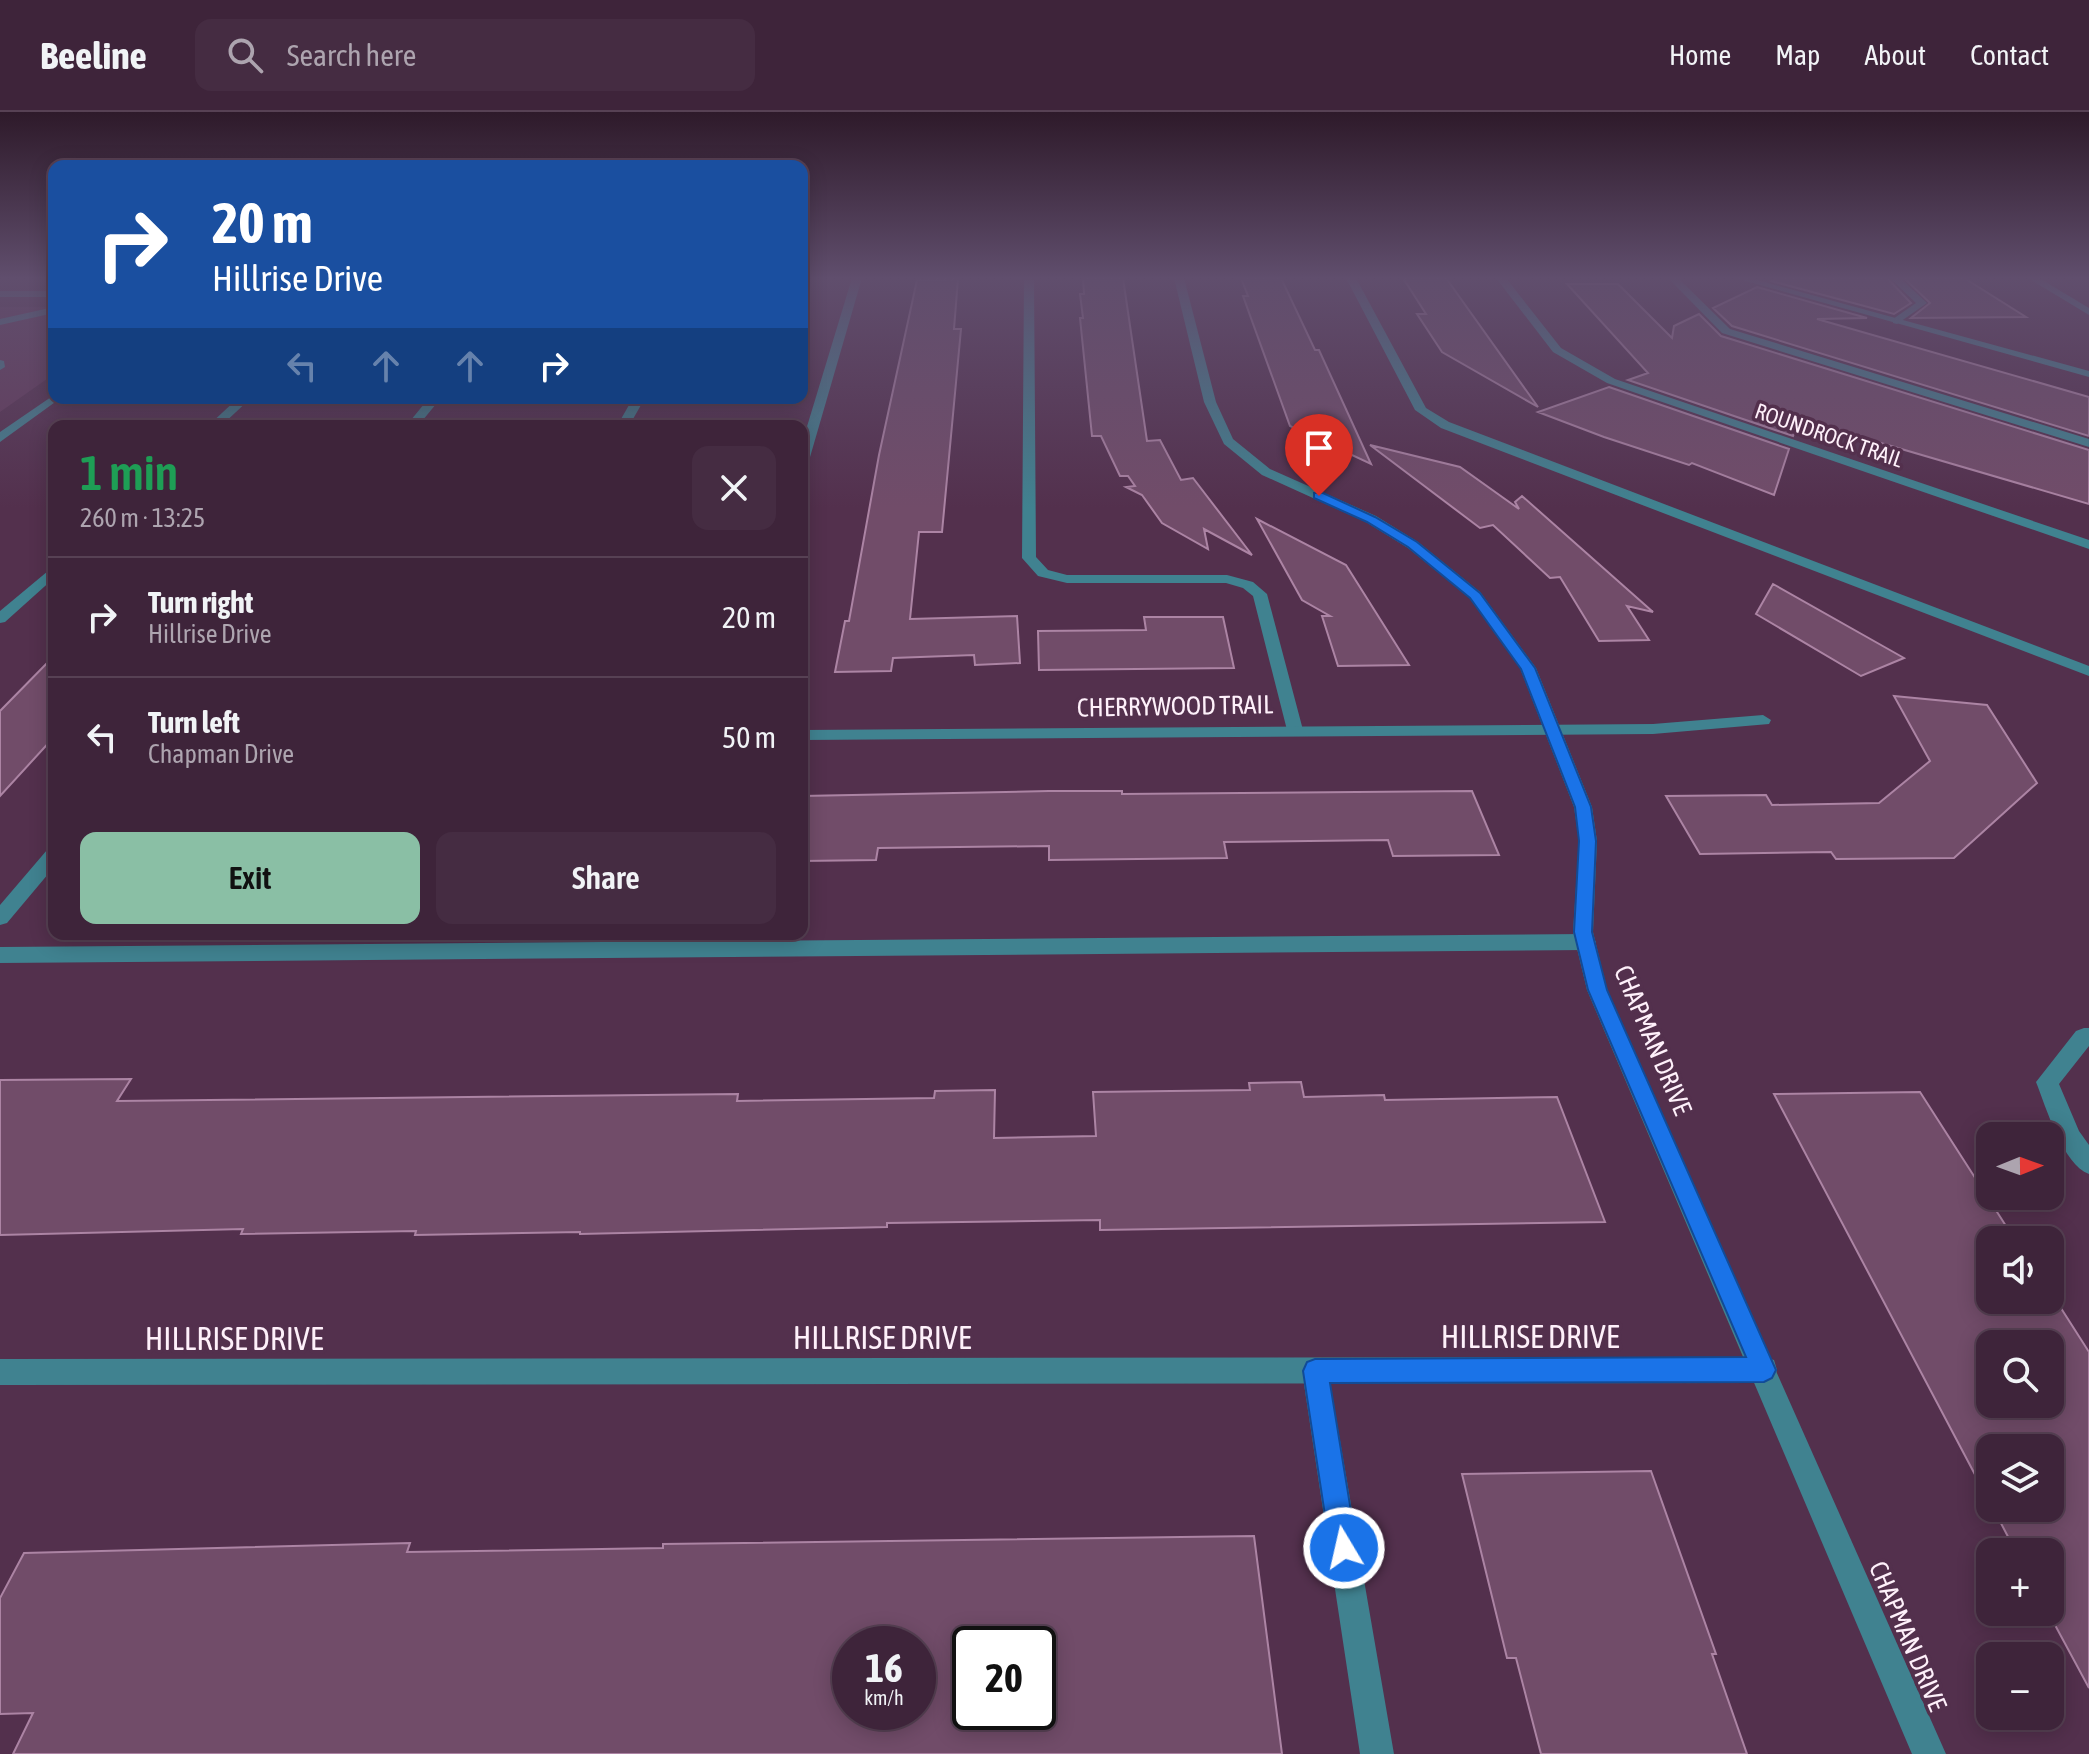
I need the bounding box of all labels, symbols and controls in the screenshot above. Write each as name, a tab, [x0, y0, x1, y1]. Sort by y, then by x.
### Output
search box	[195, 19, 755, 91]
icon: search	[223, 33, 267, 77]
text: Beeline	[40, 34, 147, 77]
text: Search here	[287, 38, 416, 72]
text: Home	[1669, 39, 1731, 71]
text: Map	[1775, 39, 1820, 71]
text: About	[1864, 39, 1926, 71]
text: Contact	[1970, 39, 2049, 71]
text: 20 m	[212, 191, 313, 255]
icon: right	[80, 192, 184, 296]
text: Hillrise Drive	[212, 257, 383, 299]
icon: left	[280, 344, 324, 388]
icon: ahead	[364, 344, 408, 388]
icon: ahead	[448, 344, 492, 388]
icon: right	[532, 344, 576, 388]
street label: ROUNDROCK TRAIL	[1752, 398, 1907, 473]
pin	[1285, 414, 1353, 496]
icon: arrive	[1297, 426, 1341, 470]
text: 1 min	[80, 445, 178, 500]
button: close	[692, 446, 776, 530]
text: 260 m · 13:25	[80, 503, 205, 533]
text: Turn right	[148, 585, 254, 619]
icon: right	[80, 595, 124, 639]
text: 20 m	[722, 600, 776, 634]
text: Hillrise Drive	[148, 619, 272, 649]
street label: CHERRYWOOD TRAIL	[1077, 689, 1273, 723]
text: Turn left	[148, 705, 240, 739]
icon: left	[80, 715, 124, 759]
text: 50 m	[722, 720, 776, 754]
text: Chapman Drive	[148, 739, 294, 769]
button: Exit	[80, 832, 420, 924]
button: Share	[436, 832, 776, 924]
street label: CHAPMAN DRIVE	[1608, 961, 1698, 1119]
north arrow	[1976, 1122, 2064, 1210]
map controls	[1976, 1122, 2064, 1730]
button: sound	[1976, 1226, 2064, 1314]
street label: HILLRISE DRIVE	[1441, 1318, 1620, 1355]
street label: HILLRISE DRIVE	[793, 1319, 972, 1356]
street label: HILLRISE DRIVE	[145, 1320, 324, 1357]
button: search	[1976, 1330, 2064, 1418]
button: layers	[1976, 1434, 2064, 1522]
position arrow	[1302, 1506, 1386, 1590]
button: +	[1976, 1538, 2064, 1626]
street label: CHAPMAN DRIVE	[1863, 1557, 1953, 1715]
speed limit sign: 20	[952, 1626, 1056, 1730]
button: −	[1976, 1642, 2064, 1730]
text: 16	[865, 1645, 903, 1690]
text: km/h	[864, 1686, 904, 1709]

